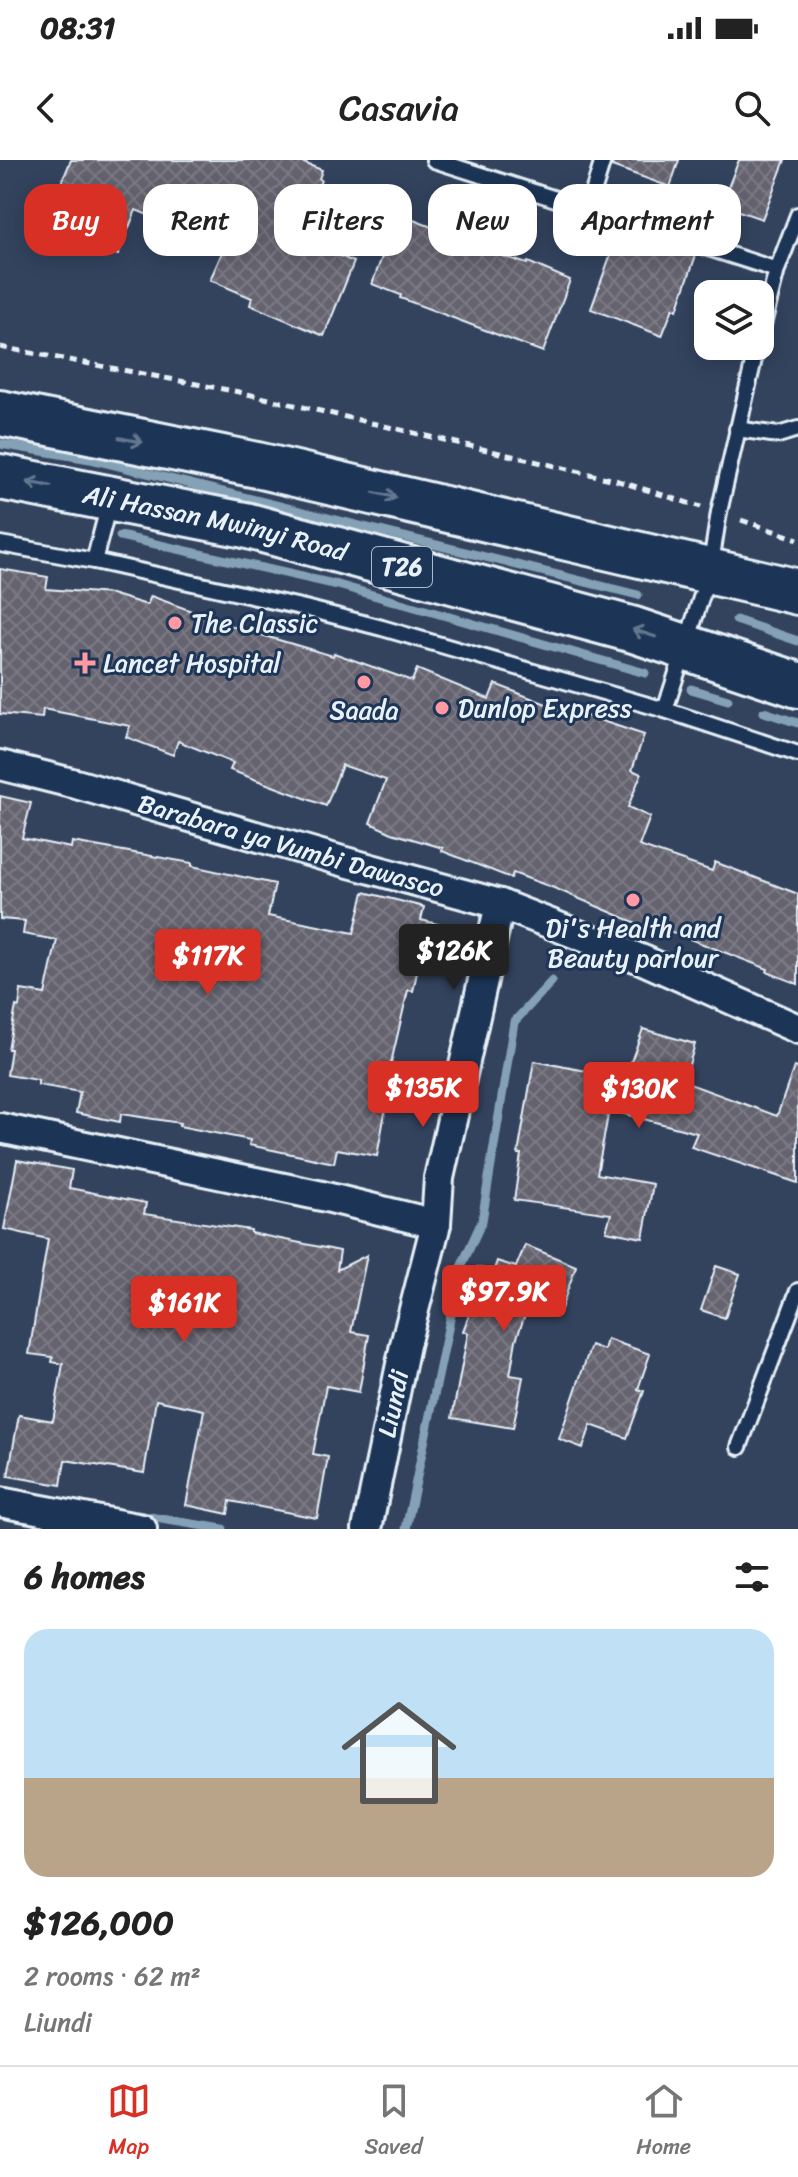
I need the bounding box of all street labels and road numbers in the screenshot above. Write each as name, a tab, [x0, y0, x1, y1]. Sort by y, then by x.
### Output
street label: Ali Hassan Mwinyi Road	[78, 471, 355, 575]
road number: T26	[372, 547, 432, 587]
street label: Barabara ya Vumbi Dawasco	[132, 780, 449, 911]
street label: Liundi	[363, 1365, 422, 1442]

